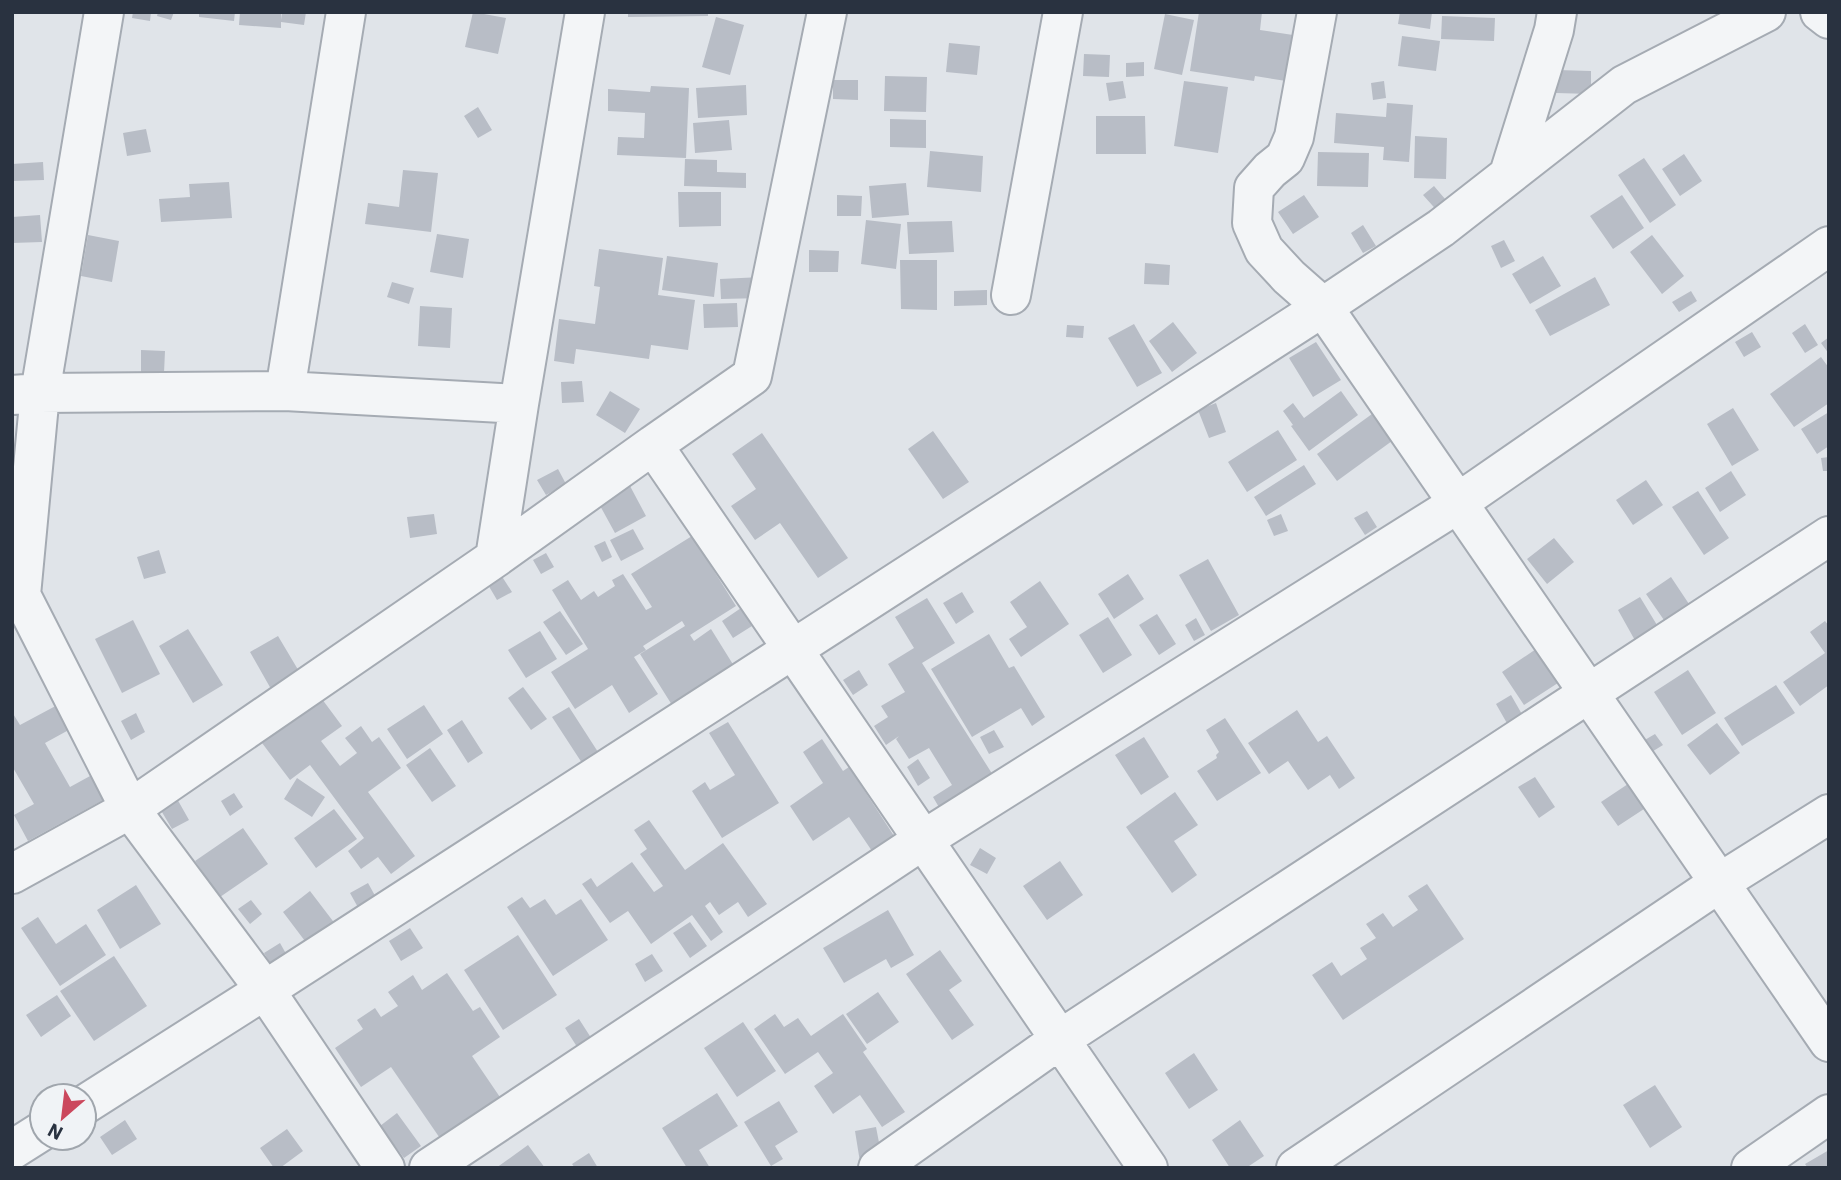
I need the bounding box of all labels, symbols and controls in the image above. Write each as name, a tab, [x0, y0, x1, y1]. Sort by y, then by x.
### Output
north arrow	[28, 1082, 98, 1152]
text: N	[43, 1118, 67, 1146]

